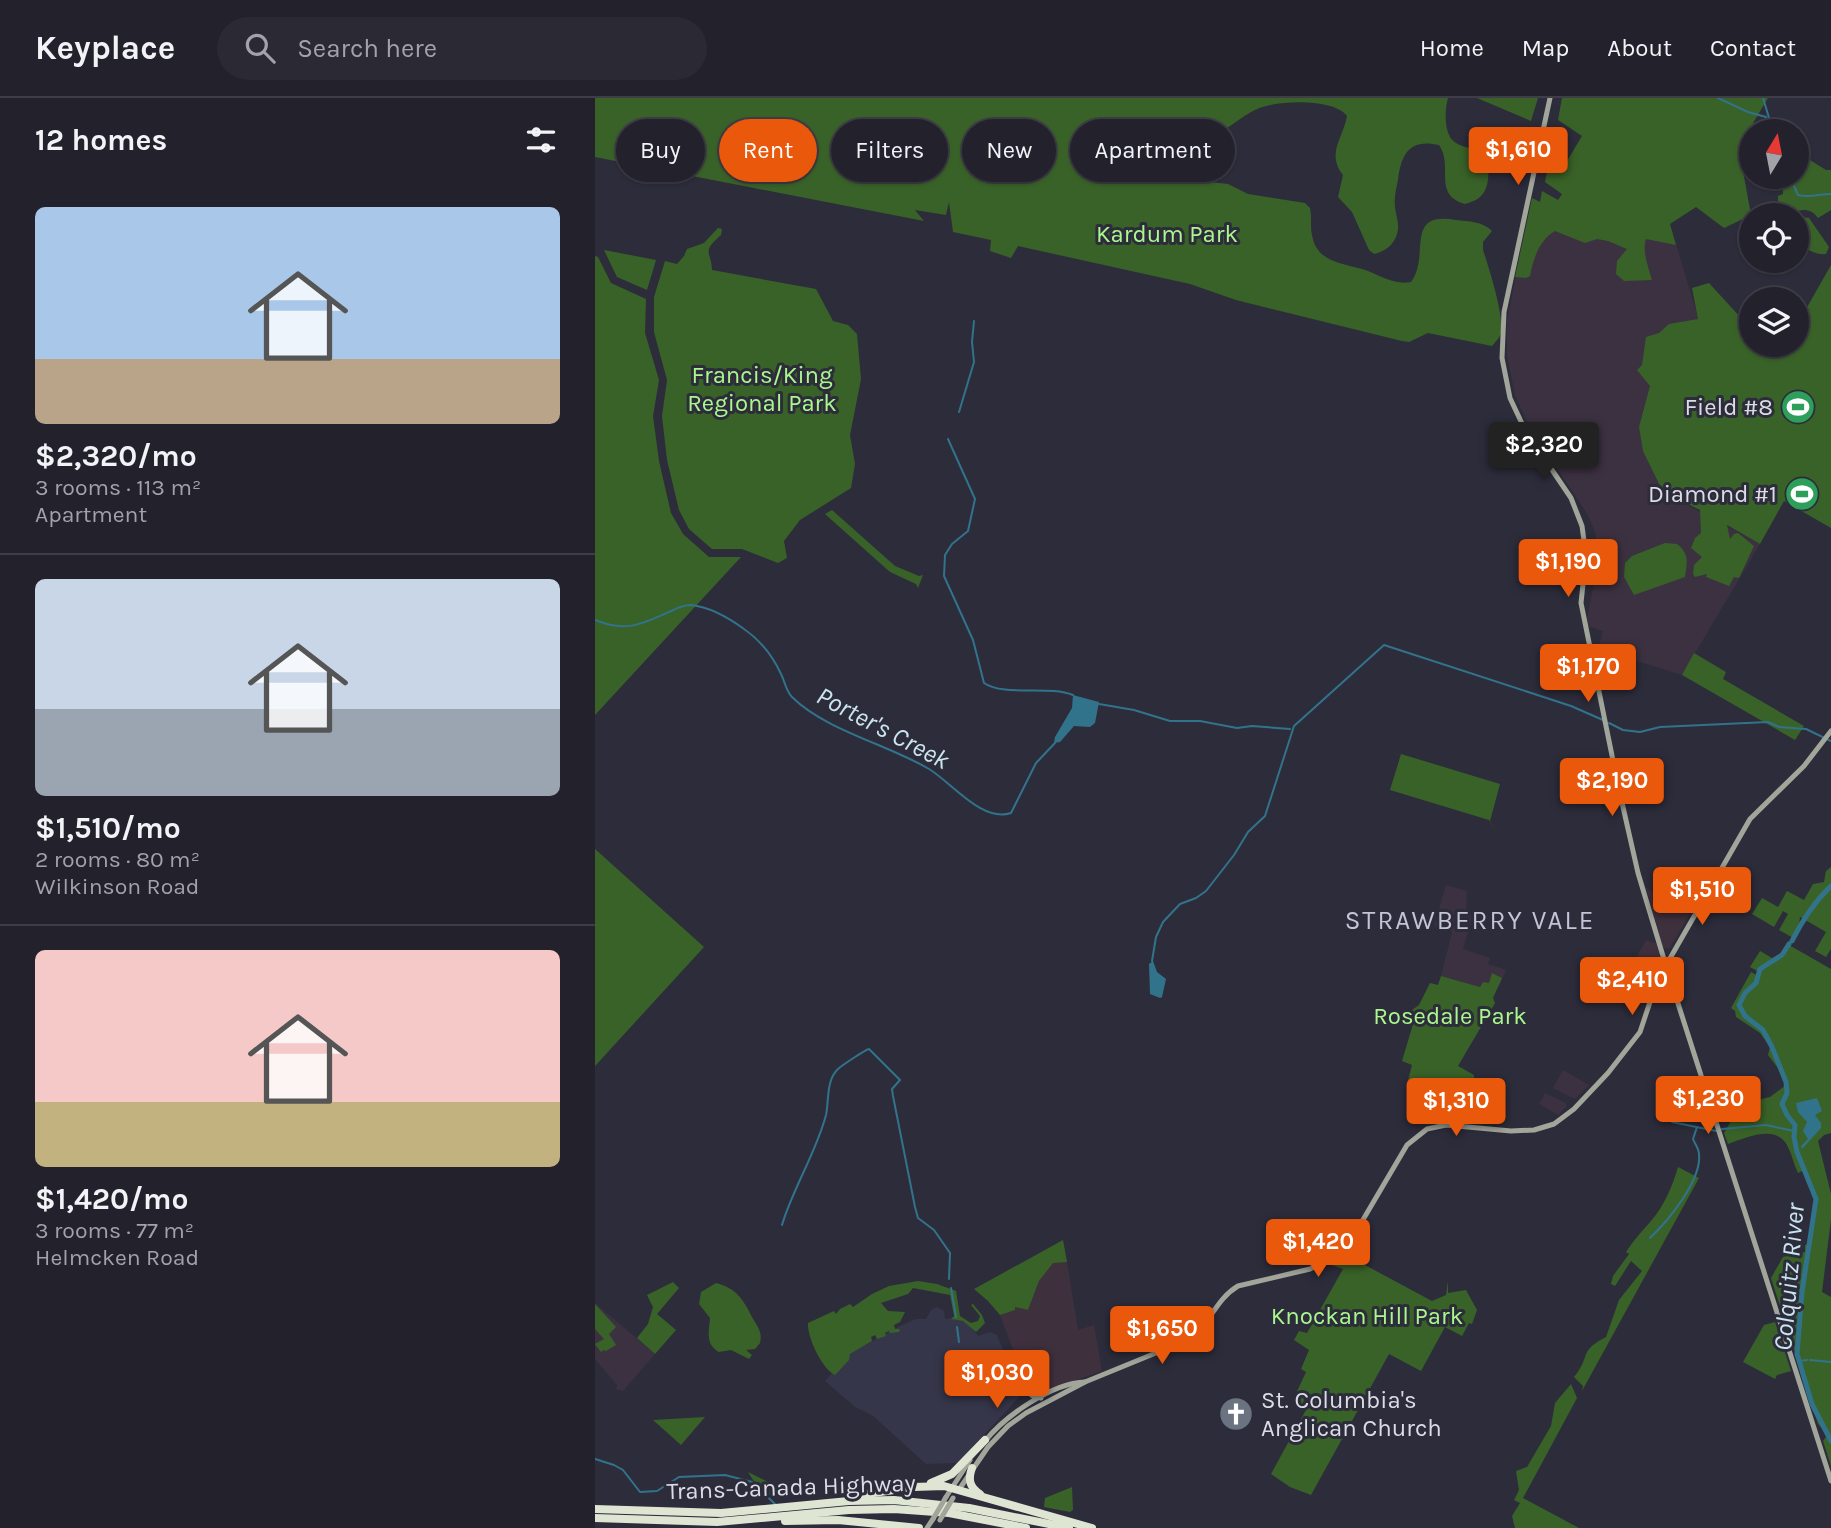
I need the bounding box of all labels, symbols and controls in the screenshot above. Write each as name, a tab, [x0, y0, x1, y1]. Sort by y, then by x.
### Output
search box	[217, 17, 707, 80]
text: Keyplace	[35, 29, 175, 67]
icon: search	[241, 29, 279, 67]
text: Search here	[297, 33, 437, 64]
text: Home	[1420, 34, 1484, 62]
text: Map	[1522, 34, 1569, 62]
text: About	[1607, 34, 1672, 62]
text: Contact	[1710, 34, 1796, 62]
chip: Buy	[616, 119, 705, 182]
chip: Rent	[719, 119, 817, 182]
chip: Filters	[831, 119, 948, 182]
chip: New	[962, 119, 1056, 182]
chip: Apartment	[1070, 119, 1235, 182]
north arrow	[1739, 119, 1809, 189]
map controls	[1739, 119, 1809, 357]
icon: filters	[522, 121, 560, 159]
text: 12 homes	[35, 122, 167, 158]
pin: $1,610	[1461, 127, 1575, 187]
text: $1,610	[1485, 136, 1551, 163]
button: locate	[1739, 203, 1809, 273]
park label: Kardum Park	[1096, 220, 1238, 248]
icon: home	[235, 253, 361, 379]
button: layers	[1739, 287, 1809, 357]
park label: Francis/King Regional Park	[687, 361, 837, 417]
sports icon: Field #8	[1779, 388, 1817, 426]
place label: Field #8	[1685, 393, 1773, 421]
pin: $2,320	[1487, 422, 1601, 482]
text: $2,320	[1505, 431, 1583, 458]
text: $2,320/mo	[35, 438, 197, 474]
text: 3 rooms · 113 m²	[35, 474, 201, 501]
sports icon: Diamond #1	[1783, 475, 1821, 513]
place label: Diamond #1	[1648, 480, 1777, 508]
text: Apartment	[35, 501, 147, 528]
pin: $1,190	[1511, 540, 1625, 599]
text: $1,190	[1535, 548, 1601, 575]
icon: home	[235, 625, 361, 751]
pin: $1,170	[1531, 644, 1645, 704]
text: $1,170	[1556, 653, 1620, 680]
water label: Porter's Creek	[811, 680, 955, 776]
pin: $2,190	[1555, 758, 1669, 818]
text: $2,190	[1576, 767, 1648, 794]
text: $1,510/mo	[35, 810, 181, 846]
text: 2 rooms · 80 m²	[35, 846, 200, 873]
pin: $1,510	[1645, 868, 1759, 927]
text: Wilkinson Road	[35, 873, 200, 900]
text: $1,510	[1669, 876, 1735, 903]
district label: STRAWBERRY VALE	[1345, 905, 1595, 936]
pin: $2,410	[1575, 958, 1689, 1017]
text: $2,410	[1596, 966, 1668, 993]
icon: home	[235, 996, 361, 1122]
park label: Rosedale Park	[1373, 1002, 1527, 1030]
pin: $1,230	[1651, 1076, 1765, 1136]
pin: $1,310	[1399, 1079, 1513, 1138]
text: $1,230	[1672, 1085, 1744, 1112]
text: $1,310	[1423, 1087, 1489, 1114]
text: $1,420/mo	[35, 1181, 189, 1217]
water label: Colquitz River	[1767, 1201, 1811, 1352]
text: 3 rooms · 77 m²	[35, 1217, 194, 1244]
pin: $1,420	[1261, 1220, 1375, 1279]
text: $1,420	[1282, 1228, 1354, 1255]
text: Helmcken Road	[35, 1244, 199, 1271]
park label: Knockan Hill Park	[1271, 1302, 1463, 1330]
pin: $1,650	[1105, 1306, 1219, 1366]
text: $1,650	[1126, 1315, 1198, 1342]
pin: $1,030	[940, 1350, 1054, 1410]
text: $1,030	[960, 1359, 1034, 1386]
place label: St. Columbia's Anglican Church	[1261, 1386, 1442, 1442]
church icon: St. Columbia's Anglican Church	[1217, 1395, 1255, 1433]
street label: Trans-Canada Highway	[666, 1469, 916, 1505]

